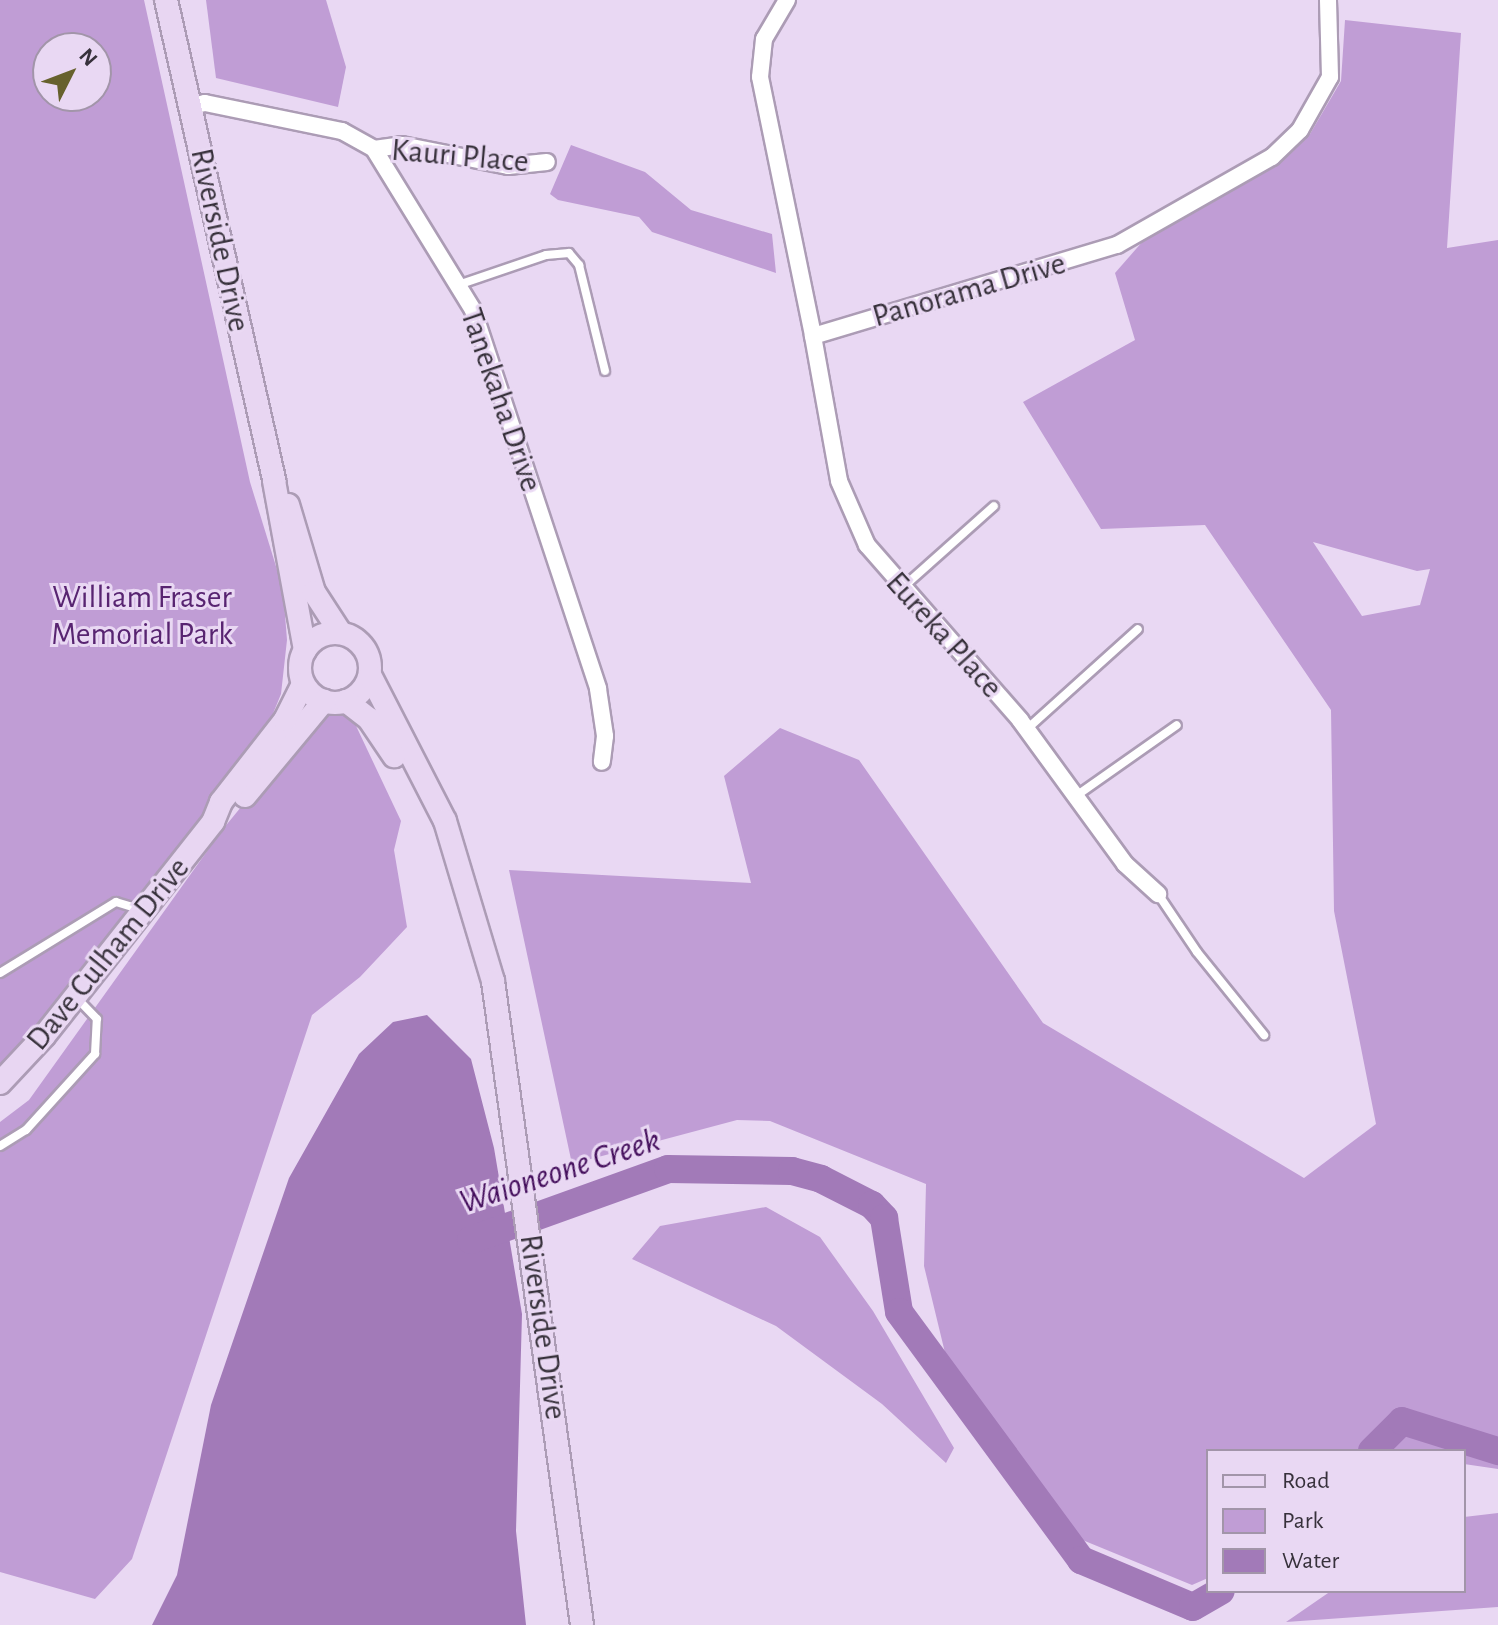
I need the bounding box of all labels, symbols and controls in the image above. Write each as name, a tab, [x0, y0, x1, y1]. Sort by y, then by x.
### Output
north arrow	[32, 32, 112, 112]
text: N	[75, 44, 102, 70]
street label: Kauri Place	[390, 131, 530, 181]
street label: Riverside Drive	[182, 145, 258, 335]
street label: Panorama Drive	[868, 244, 1070, 336]
street label: Tanekaha Drive	[452, 303, 550, 497]
street label: Eureka Place	[877, 564, 1011, 706]
park label: William Fraser Memorial Park	[51, 579, 233, 654]
street label: Dave Culham Drive	[18, 850, 198, 1058]
water label: Waioneone Creek	[455, 1120, 665, 1224]
street label: Riverside Drive	[511, 1232, 575, 1422]
legend	[1206, 1449, 1466, 1593]
text: Road	[1282, 1469, 1330, 1493]
text: Park	[1282, 1509, 1323, 1533]
text: Water	[1282, 1549, 1339, 1573]

